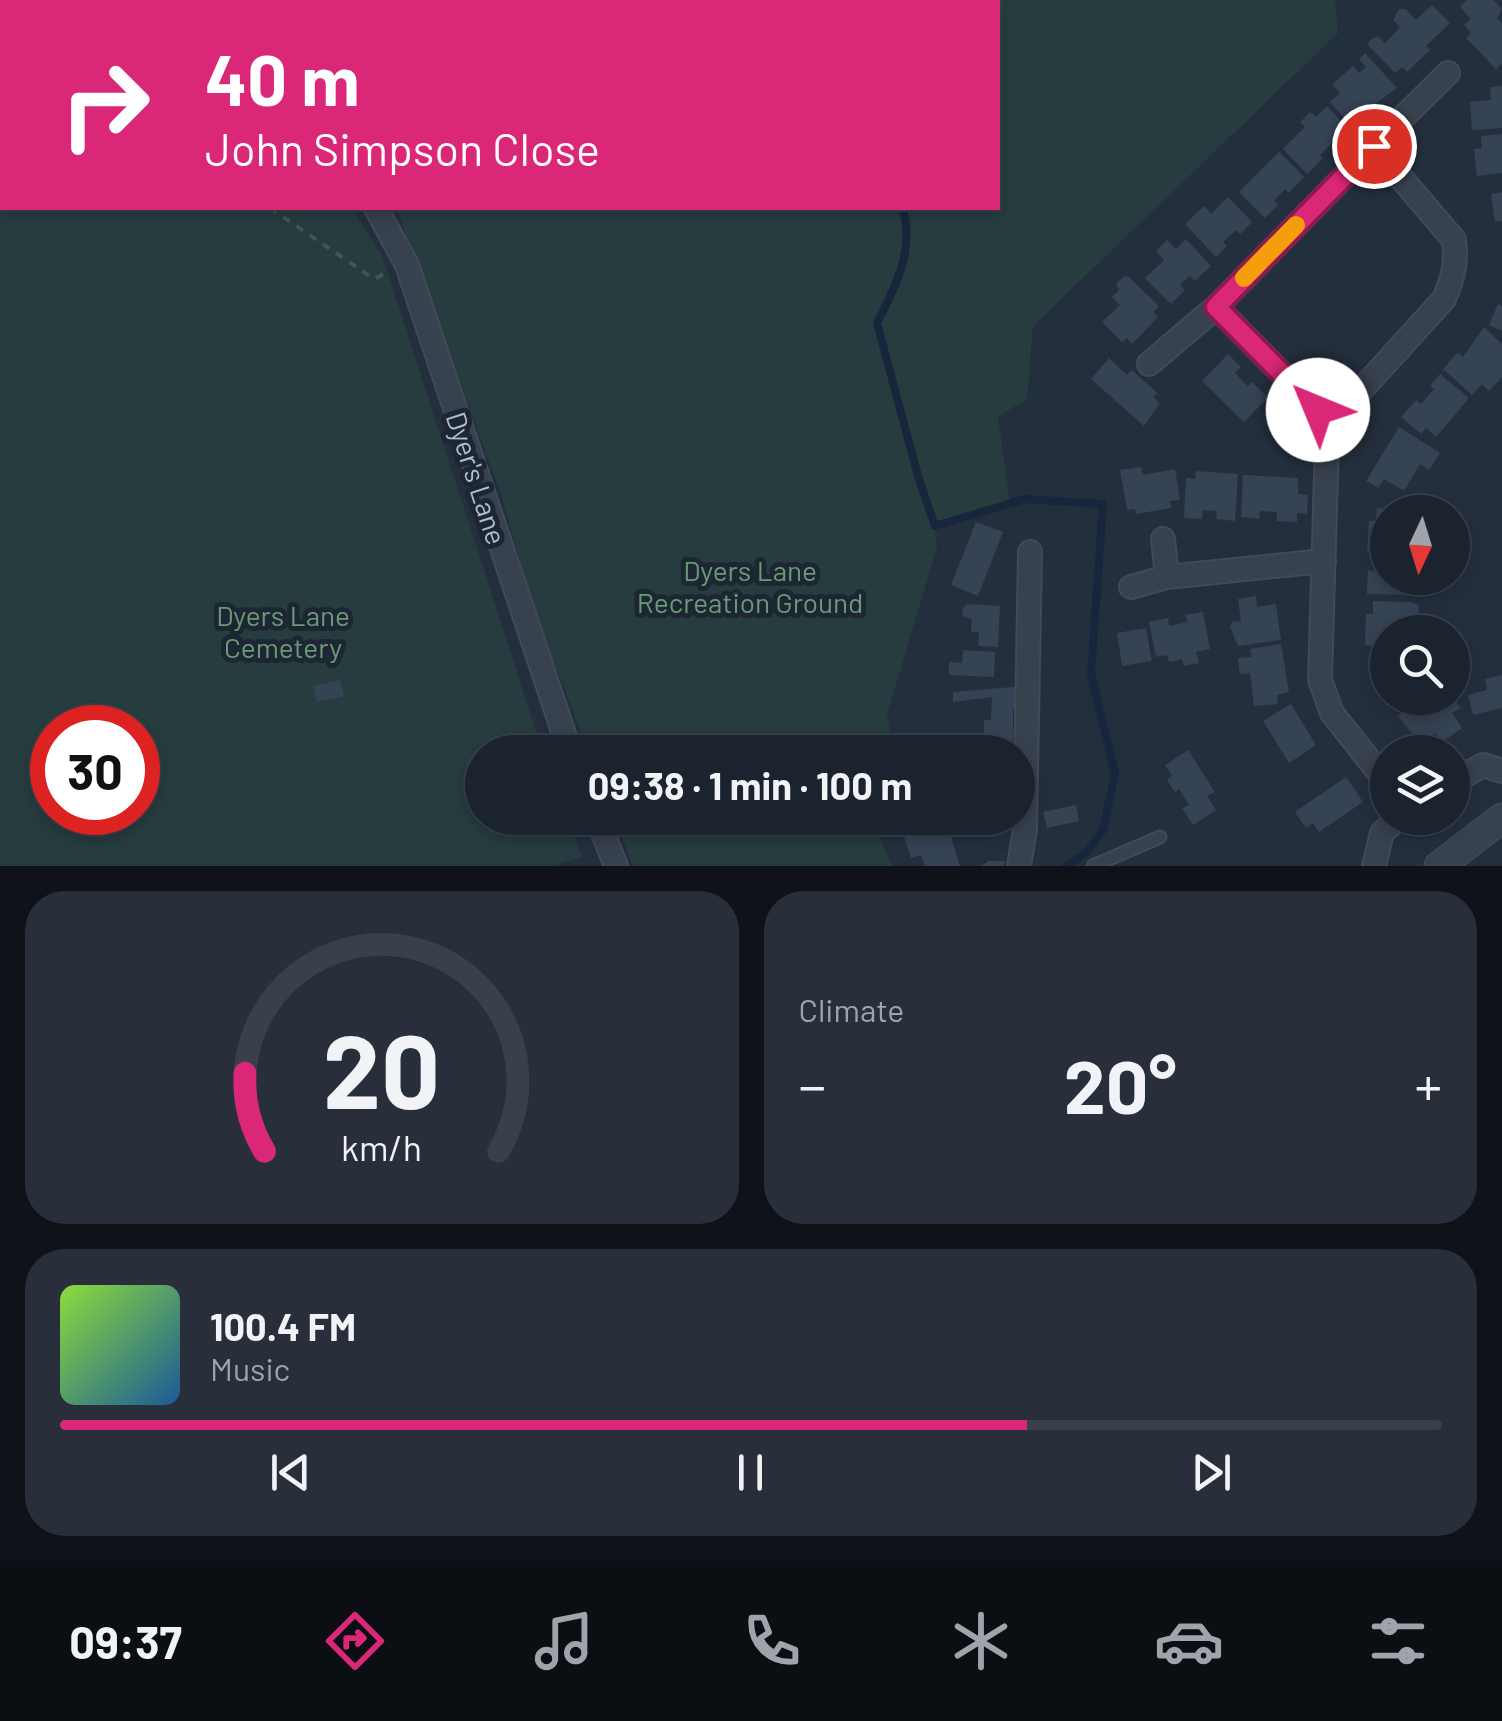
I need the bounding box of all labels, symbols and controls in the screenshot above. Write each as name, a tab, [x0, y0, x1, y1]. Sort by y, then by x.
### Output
text: 40 m	[205, 36, 360, 120]
icon: right	[40, 40, 170, 170]
pin	[1332, 104, 1417, 189]
icon: arrive	[1347, 119, 1402, 174]
text: John Simpson Close	[205, 121, 600, 175]
position arrow	[1266, 358, 1370, 462]
street label: Dyer's Lane	[440, 407, 514, 549]
north arrow	[1370, 495, 1470, 595]
map controls	[1370, 495, 1470, 835]
park label: Dyers Lane Recreation Ground	[637, 553, 863, 619]
park label: Dyers Lane Cemetery	[216, 598, 350, 664]
button: search	[1370, 615, 1470, 715]
speed limit sign: 30	[30, 705, 160, 835]
button: layers	[1370, 735, 1470, 835]
text: 09:38 · 1 min · 100 m	[588, 762, 912, 808]
text: Climate	[799, 990, 904, 1028]
text: 20	[323, 1005, 441, 1130]
text: 20°	[1064, 1039, 1177, 1129]
text: −	[799, 1051, 826, 1117]
text: +	[1414, 1051, 1442, 1117]
text: km/h	[341, 1125, 422, 1168]
text: 100.4 FM	[210, 1303, 356, 1349]
text: Music	[210, 1349, 290, 1387]
icon: previous	[263, 1445, 318, 1500]
icon: pause	[723, 1445, 778, 1500]
icon: next	[1184, 1445, 1239, 1500]
icon: directions	[320, 1606, 390, 1676]
icon: music	[529, 1606, 599, 1676]
icon: phone	[737, 1606, 807, 1676]
icon: climate	[946, 1606, 1016, 1676]
icon: car	[1154, 1606, 1224, 1676]
icon: filters	[1363, 1606, 1433, 1676]
text: 09:37	[69, 1614, 182, 1668]

